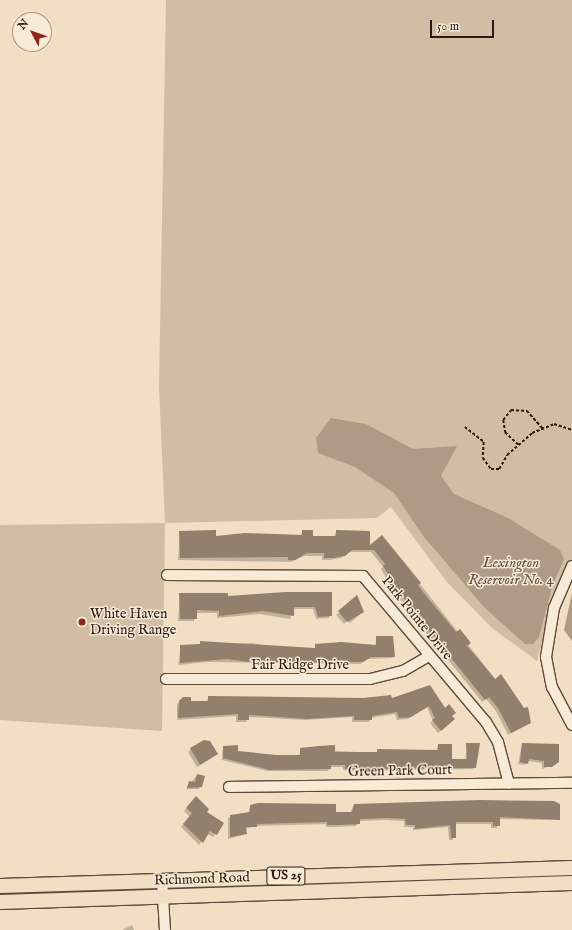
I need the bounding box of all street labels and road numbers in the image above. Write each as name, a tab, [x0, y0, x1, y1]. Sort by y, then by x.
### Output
street label: Park Pointe Drive	[378, 573, 456, 663]
street label: Fair Ridge Drive	[251, 657, 349, 673]
street label: Green Park Court	[348, 762, 452, 780]
road number: US 25	[266, 865, 306, 887]
street label: Richmond Road	[154, 869, 250, 889]

